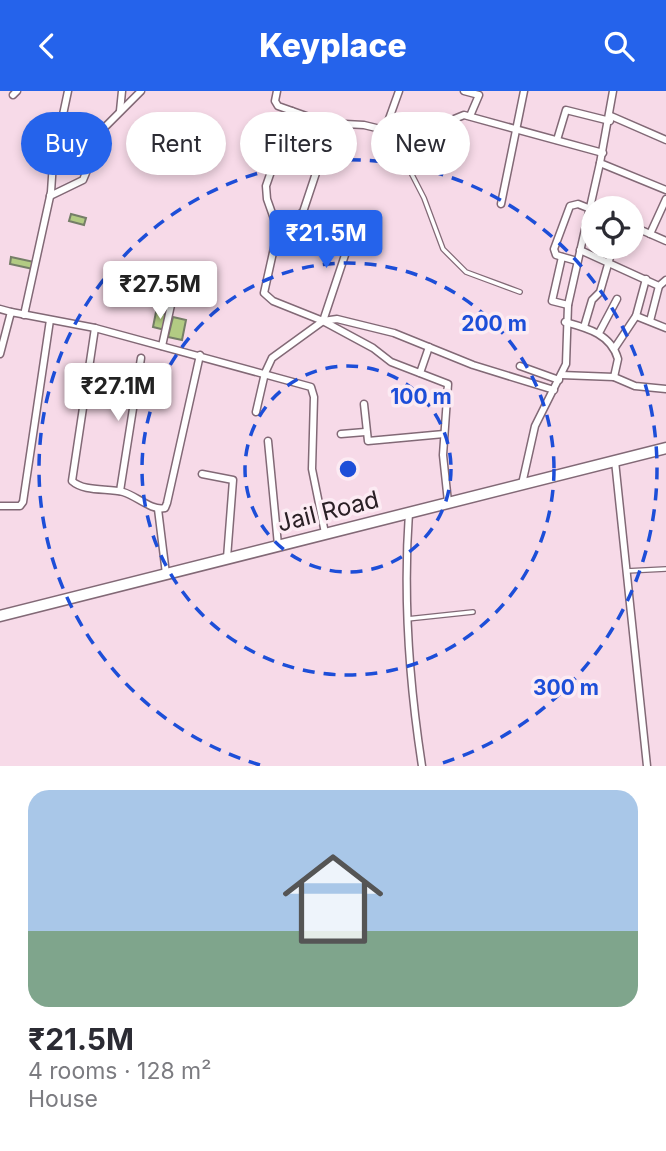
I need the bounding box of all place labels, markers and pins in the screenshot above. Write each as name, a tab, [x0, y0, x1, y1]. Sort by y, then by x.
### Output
pin: ₹21.5M	[269, 211, 383, 270]
pin: ₹27.5M	[103, 261, 217, 321]
pin: ₹27.1M	[61, 363, 175, 423]
centre of rings	[336, 457, 360, 481]

